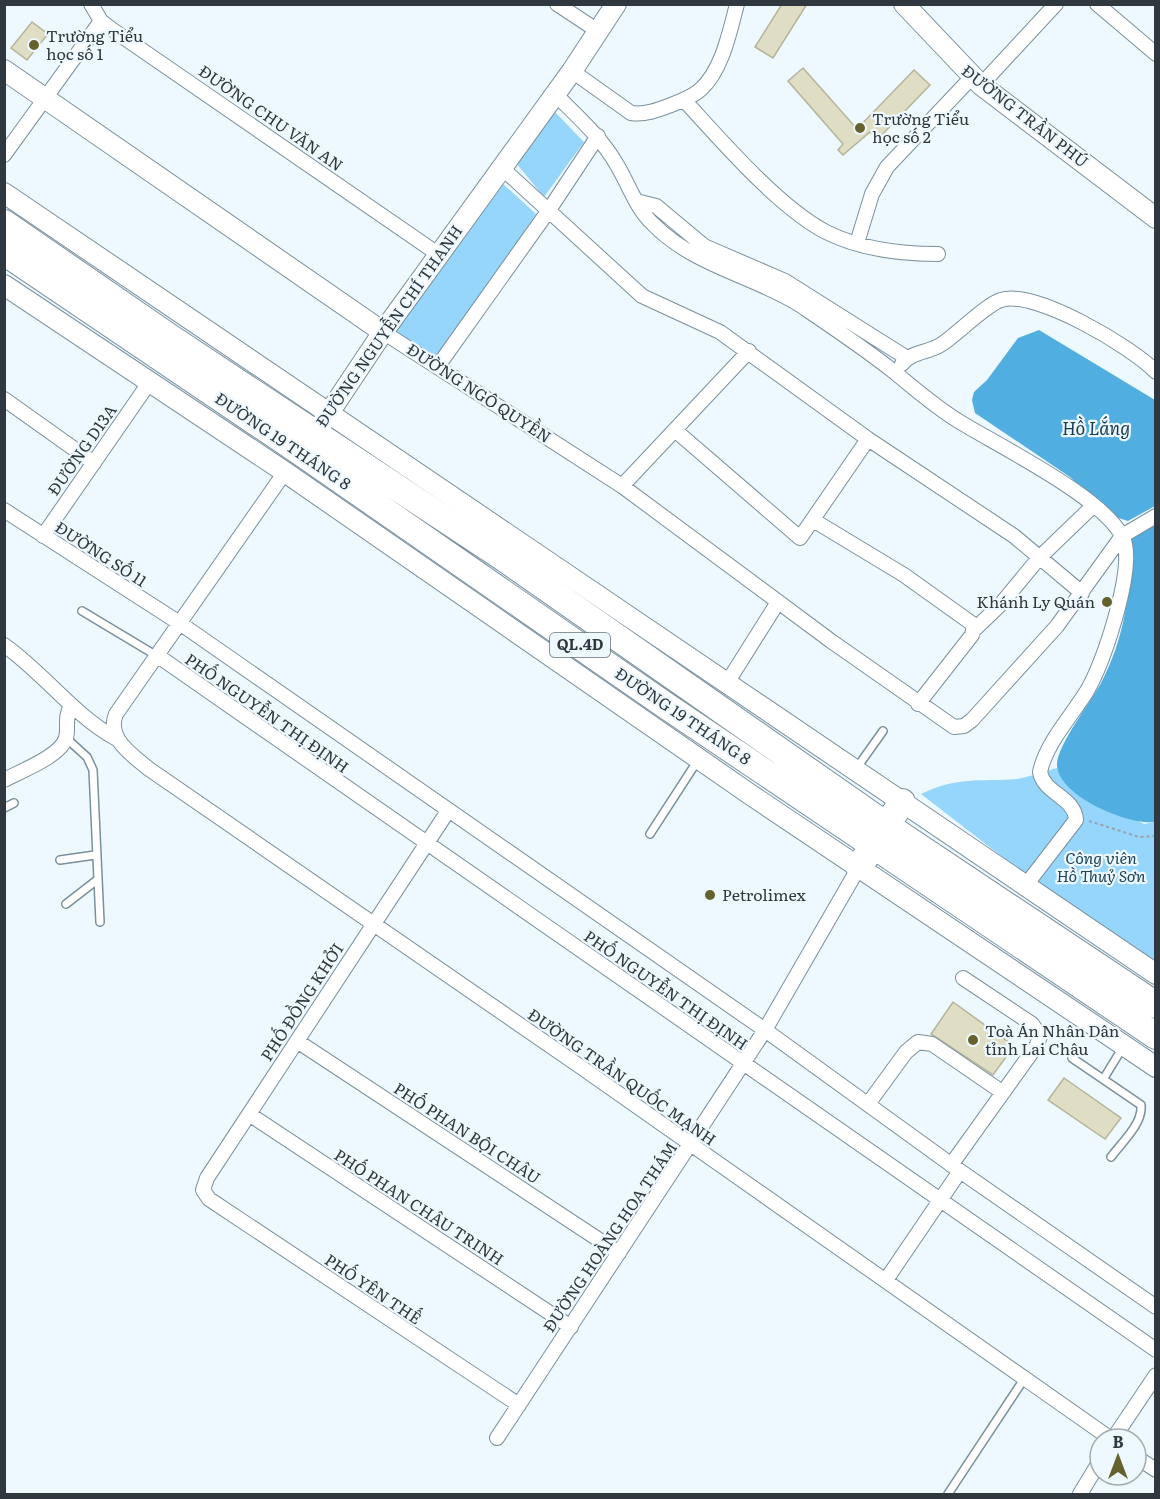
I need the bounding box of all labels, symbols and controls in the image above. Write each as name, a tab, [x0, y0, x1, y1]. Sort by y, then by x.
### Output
place label: Trường Tiểu học số 1	[46, 23, 143, 65]
marker: Trường Tiểu học số 1	[27, 38, 41, 52]
street label: ĐƯỜNG CHU VĂN AN	[194, 58, 349, 176]
street label: ĐƯỜNG TRẦN PHÚ	[957, 58, 1094, 172]
place label: Trường Tiểu học số 2	[872, 106, 969, 148]
marker: Trường Tiểu học số 2	[853, 121, 867, 135]
street label: ĐƯỜNG NGUYỄN CHÍ THANH	[309, 219, 467, 431]
street label: ĐƯỜNG NGÔ QUYỀN	[403, 336, 557, 448]
street label: ĐƯỜNG 19 THÁNG 8	[211, 386, 357, 495]
street label: ĐƯỜNG D13A	[41, 399, 122, 500]
water label: Hồ Lắng	[1062, 414, 1130, 441]
street label: ĐƯỜNG SỐ 11	[51, 514, 153, 592]
place label: Khánh Ly Quán	[977, 589, 1095, 613]
marker: Khánh Ly Quán	[1100, 595, 1114, 609]
road number: QL.4D	[550, 633, 610, 657]
street label: PHỐ NGUYỄN THỊ ĐỊNH	[181, 646, 354, 778]
street label: ĐƯỜNG 19 THÁNG 8	[611, 661, 757, 770]
park label: Công viên Hồ Thuỷ Sơn	[1056, 845, 1146, 887]
place label: Petrolimex	[722, 882, 807, 906]
marker: Petrolimex	[703, 888, 717, 902]
street label: PHỐ NGUYỄN THỊ ĐỊNH	[580, 923, 753, 1055]
street label: PHỐ ĐỒNG KHỞI	[254, 938, 348, 1065]
street label: ĐƯỜNG TRẦN QUỐC MẠNH	[523, 1002, 722, 1151]
place label: Toà Án Nhân Dân tỉnh Lai Châu	[985, 1018, 1120, 1060]
marker: Toà Án Nhân Dân tỉnh Lai Châu	[966, 1033, 980, 1047]
street label: PHỐ PHAN BỘI CHÂU	[389, 1076, 546, 1189]
street label: ĐƯỜNG HOÀNG HOA THÁM	[536, 1136, 682, 1336]
street label: PHỐ PHAN CHÂU TRINH	[330, 1142, 509, 1270]
street label: PHỐ YÊN THẾ	[320, 1247, 427, 1329]
north arrow	[1088, 1427, 1148, 1487]
text: B	[1112, 1429, 1124, 1453]

